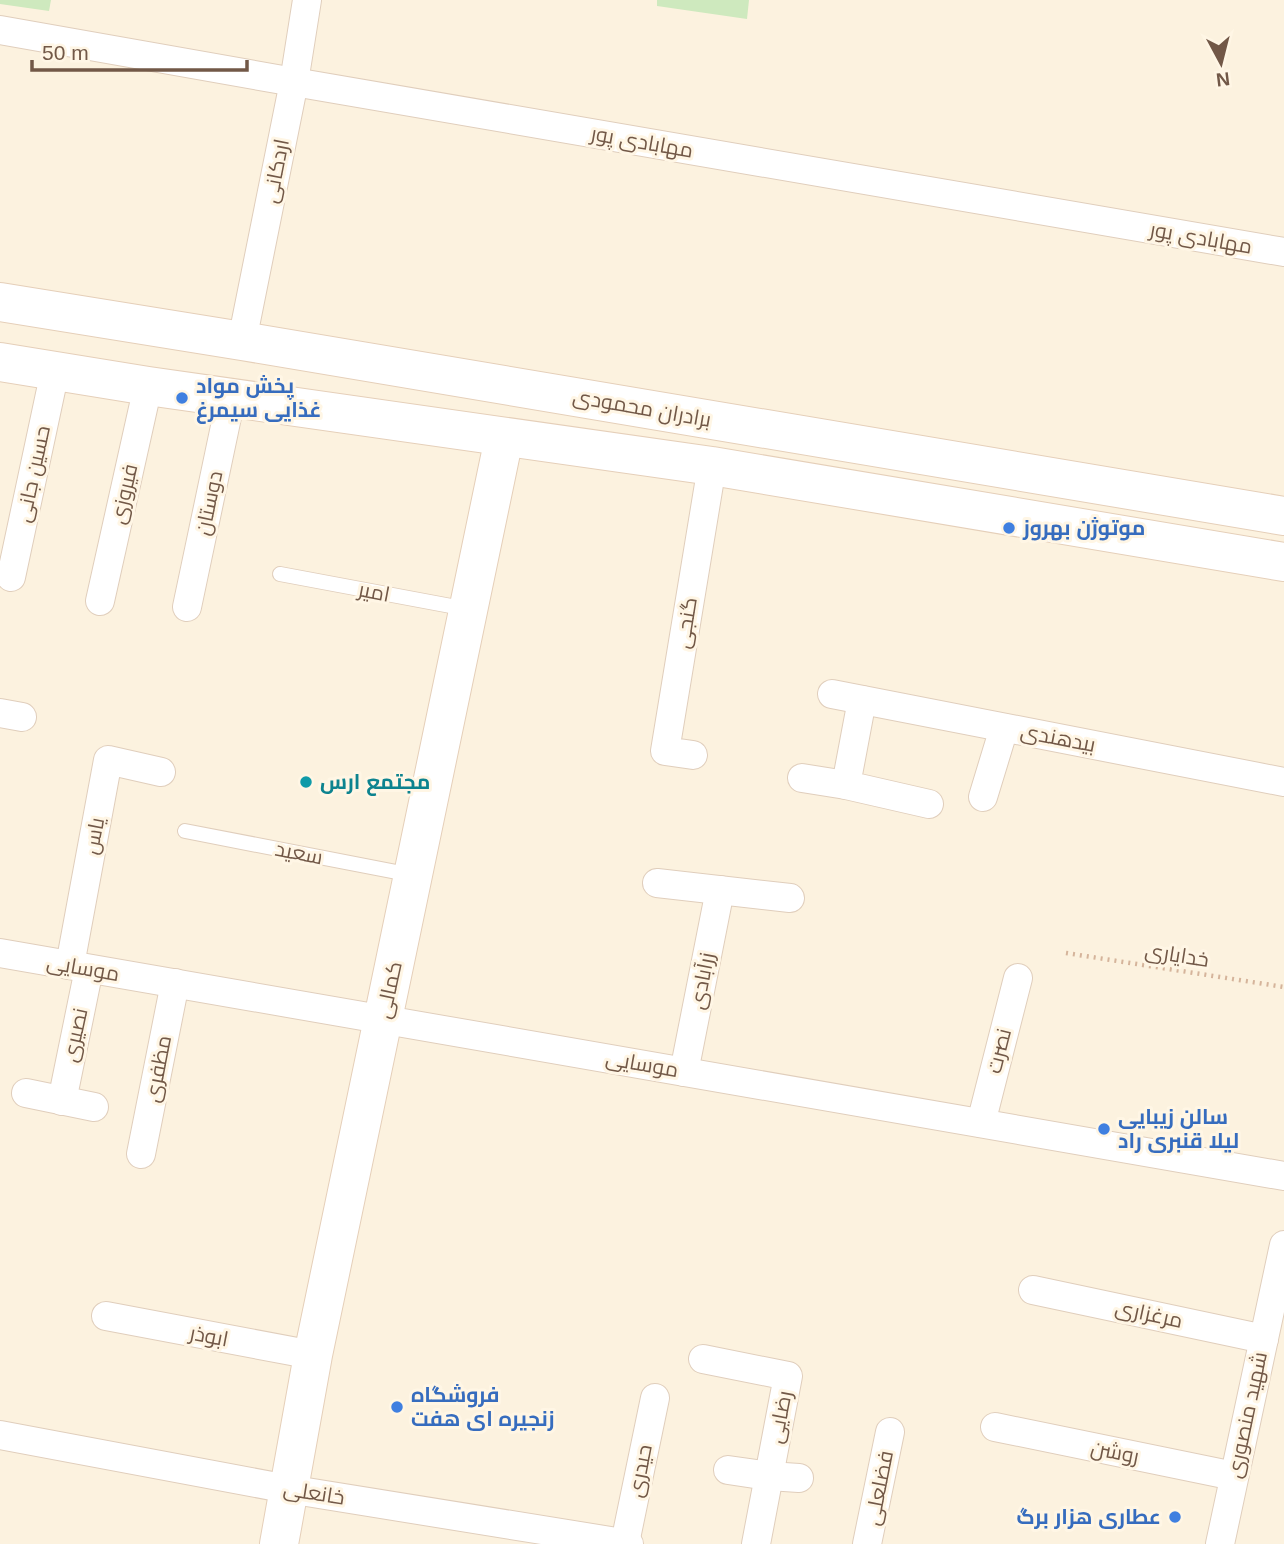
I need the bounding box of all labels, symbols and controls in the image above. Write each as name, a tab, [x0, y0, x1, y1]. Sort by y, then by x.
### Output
scale bar	[32, 28, 247, 72]
north arrow	[1186, 28, 1256, 98]
text: 50 m	[42, 41, 89, 64]
text: N	[1215, 68, 1231, 91]
street label: مهابادی پور	[588, 121, 695, 165]
street label: اردکانی	[258, 137, 295, 205]
street label: مهابادی پور	[1147, 217, 1254, 261]
place label: پخش مواد غذایی سیمرغ	[196, 374, 321, 424]
street label: برادران محمودی	[571, 384, 713, 433]
marker: پخش مواد غذایی سیمرغ	[174, 390, 190, 406]
street label: حسین جانی	[11, 423, 56, 525]
street label: فیروزی	[105, 462, 144, 527]
street label: دوستان	[190, 469, 229, 538]
place label: موتوژن بهروز	[1022, 516, 1145, 541]
marker: موتوژن بهروز	[1001, 520, 1017, 536]
street label: امیر	[355, 577, 392, 607]
street label: گنجی	[670, 596, 703, 651]
street label: بیدهندی	[1018, 719, 1098, 758]
place label: مجتمع ارس	[320, 770, 430, 796]
marker: مجتمع ارس	[298, 774, 314, 790]
street label: یاس	[79, 815, 110, 857]
street label: سعید	[273, 837, 325, 868]
street label: خدایاری	[1143, 938, 1211, 973]
street label: موسایی	[45, 950, 121, 987]
street label: زرآبادی	[685, 951, 720, 1012]
street label: کمالی	[371, 959, 408, 1021]
street label: نصیری	[58, 1006, 93, 1065]
street label: نصرت	[982, 1026, 1016, 1076]
street label: مظفری	[140, 1033, 177, 1105]
street label: موسایی	[604, 1046, 680, 1083]
place label: سالن زیبایی لیلا قنبری راد	[1118, 1105, 1239, 1153]
marker: سالن زیبایی لیلا قنبری راد	[1096, 1121, 1112, 1137]
street label: مرغزاری	[1113, 1295, 1185, 1334]
street label: ابوذر	[187, 1320, 230, 1352]
street label: شهید منصوری	[1222, 1350, 1273, 1481]
place label: فروشگاه زنجیره ای هفت	[411, 1383, 555, 1431]
street label: رضایی	[763, 1389, 798, 1446]
marker: فروشگاه زنجیره ای هفت	[389, 1399, 405, 1415]
street label: روشن	[1089, 1436, 1141, 1469]
street label: حیدری	[623, 1442, 658, 1500]
street label: فضلعلی	[860, 1449, 899, 1528]
street label: خانعلی	[281, 1476, 346, 1511]
place label: عطاری هزار برگ	[1016, 1505, 1161, 1529]
marker: عطاری هزار برگ	[1167, 1509, 1183, 1525]

